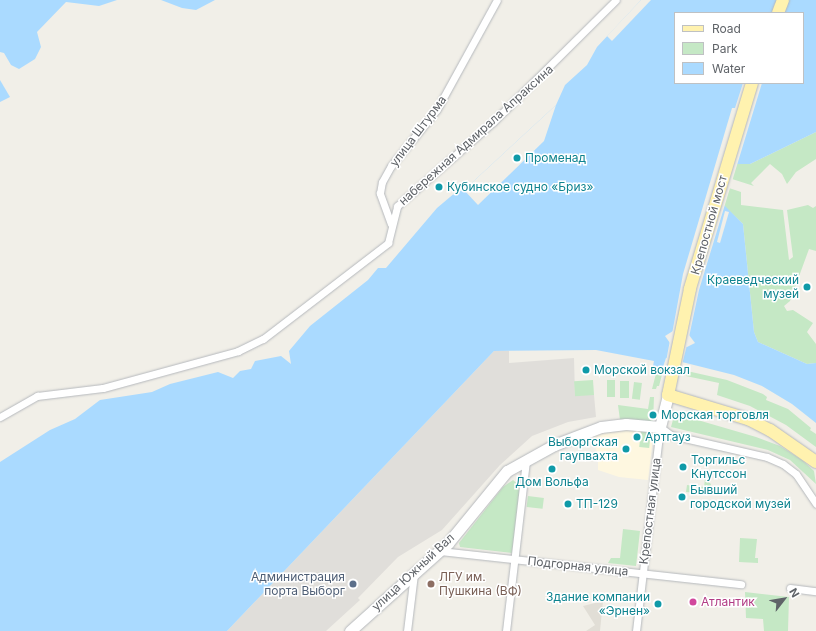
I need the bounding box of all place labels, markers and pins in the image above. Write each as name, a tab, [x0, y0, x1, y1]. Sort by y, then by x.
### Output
place label: Променад	[525, 151, 586, 165]
marker: Променад	[512, 153, 522, 163]
place label: Кубинское судно «Бриз»	[447, 180, 593, 194]
marker: Кубинское судно «Бриз»	[434, 182, 444, 192]
place label: Краеведческий музей	[707, 273, 799, 301]
marker: Краеведческий музей	[802, 282, 812, 292]
place label: Морской вокзал	[594, 363, 690, 377]
marker: Морской вокзал	[581, 365, 591, 375]
place label: Морская торговля	[661, 408, 769, 422]
marker: Морская торговля	[648, 410, 658, 420]
place label: Артгауз	[645, 430, 691, 444]
marker: Артгауз	[632, 432, 642, 442]
place label: Выборгская гаупвахта	[548, 435, 618, 463]
marker: Выборгская гаупвахта	[621, 444, 631, 454]
place label: Торгильс Кнутссон	[691, 453, 746, 481]
marker: Торгильс Кнутссон	[678, 462, 688, 472]
marker: Дом Вольфа	[547, 464, 557, 474]
place label: Дом Вольфа	[515, 475, 589, 489]
place label: Бывший городской музей	[690, 483, 791, 511]
marker: Бывший городской музей	[677, 492, 687, 502]
place label: ТП-129	[576, 497, 618, 511]
marker: ТП-129	[563, 499, 573, 509]
place label: Администрация порта Выборг	[251, 570, 345, 598]
place label: ЛГУ им. Пушкина (ВФ)	[439, 570, 522, 598]
marker: Администрация порта Выборг	[348, 579, 358, 589]
marker: ЛГУ им. Пушкина (ВФ)	[426, 579, 436, 589]
place label: Здание компании «Эрнен»	[546, 590, 650, 618]
place label: Атлантик	[701, 595, 755, 609]
marker: Атлантик	[688, 597, 698, 607]
marker: Здание компании «Эрнен»	[653, 599, 663, 609]

